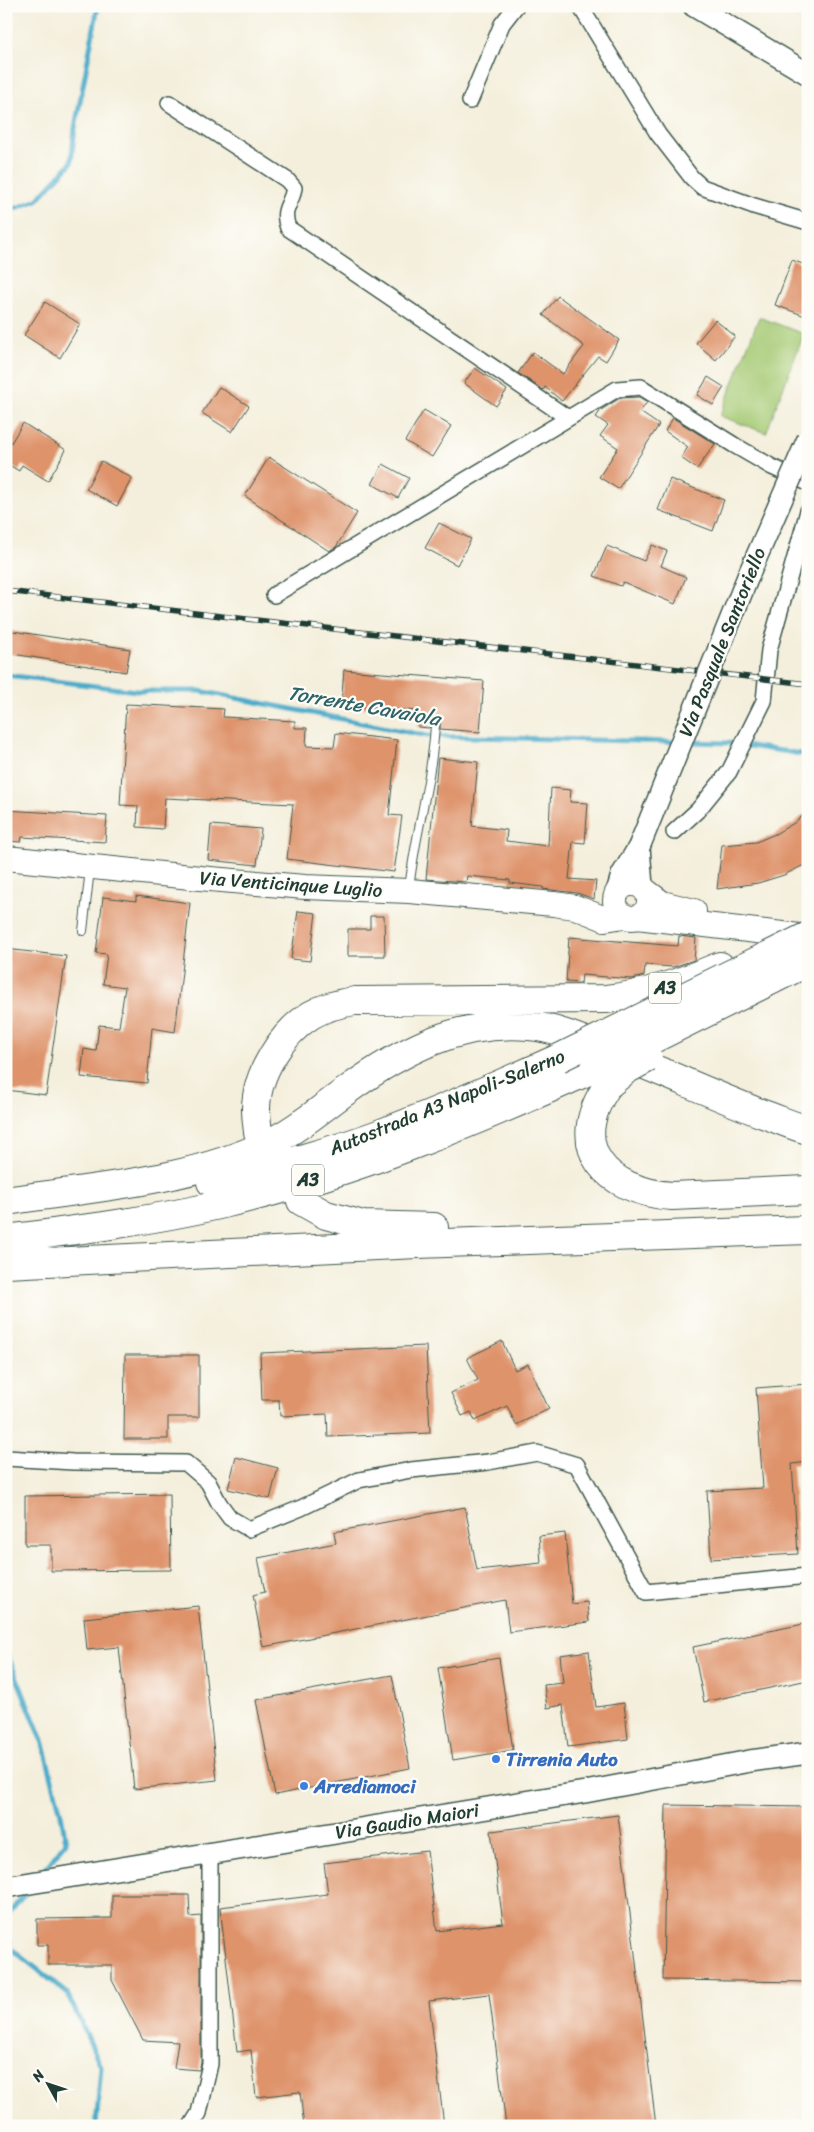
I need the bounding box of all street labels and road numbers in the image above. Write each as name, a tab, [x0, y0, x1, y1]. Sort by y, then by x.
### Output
street label: Via Pasquale Santoriello	[669, 542, 775, 742]
street label: Via Venticinque Luglio	[198, 861, 384, 907]
road number: A3	[649, 972, 681, 1004]
street label: Autostrada A3 Napoli-Salerno	[323, 1039, 570, 1165]
road number: A3	[292, 1164, 324, 1196]
street label: Via Gaudio Maiori	[333, 1793, 482, 1849]

